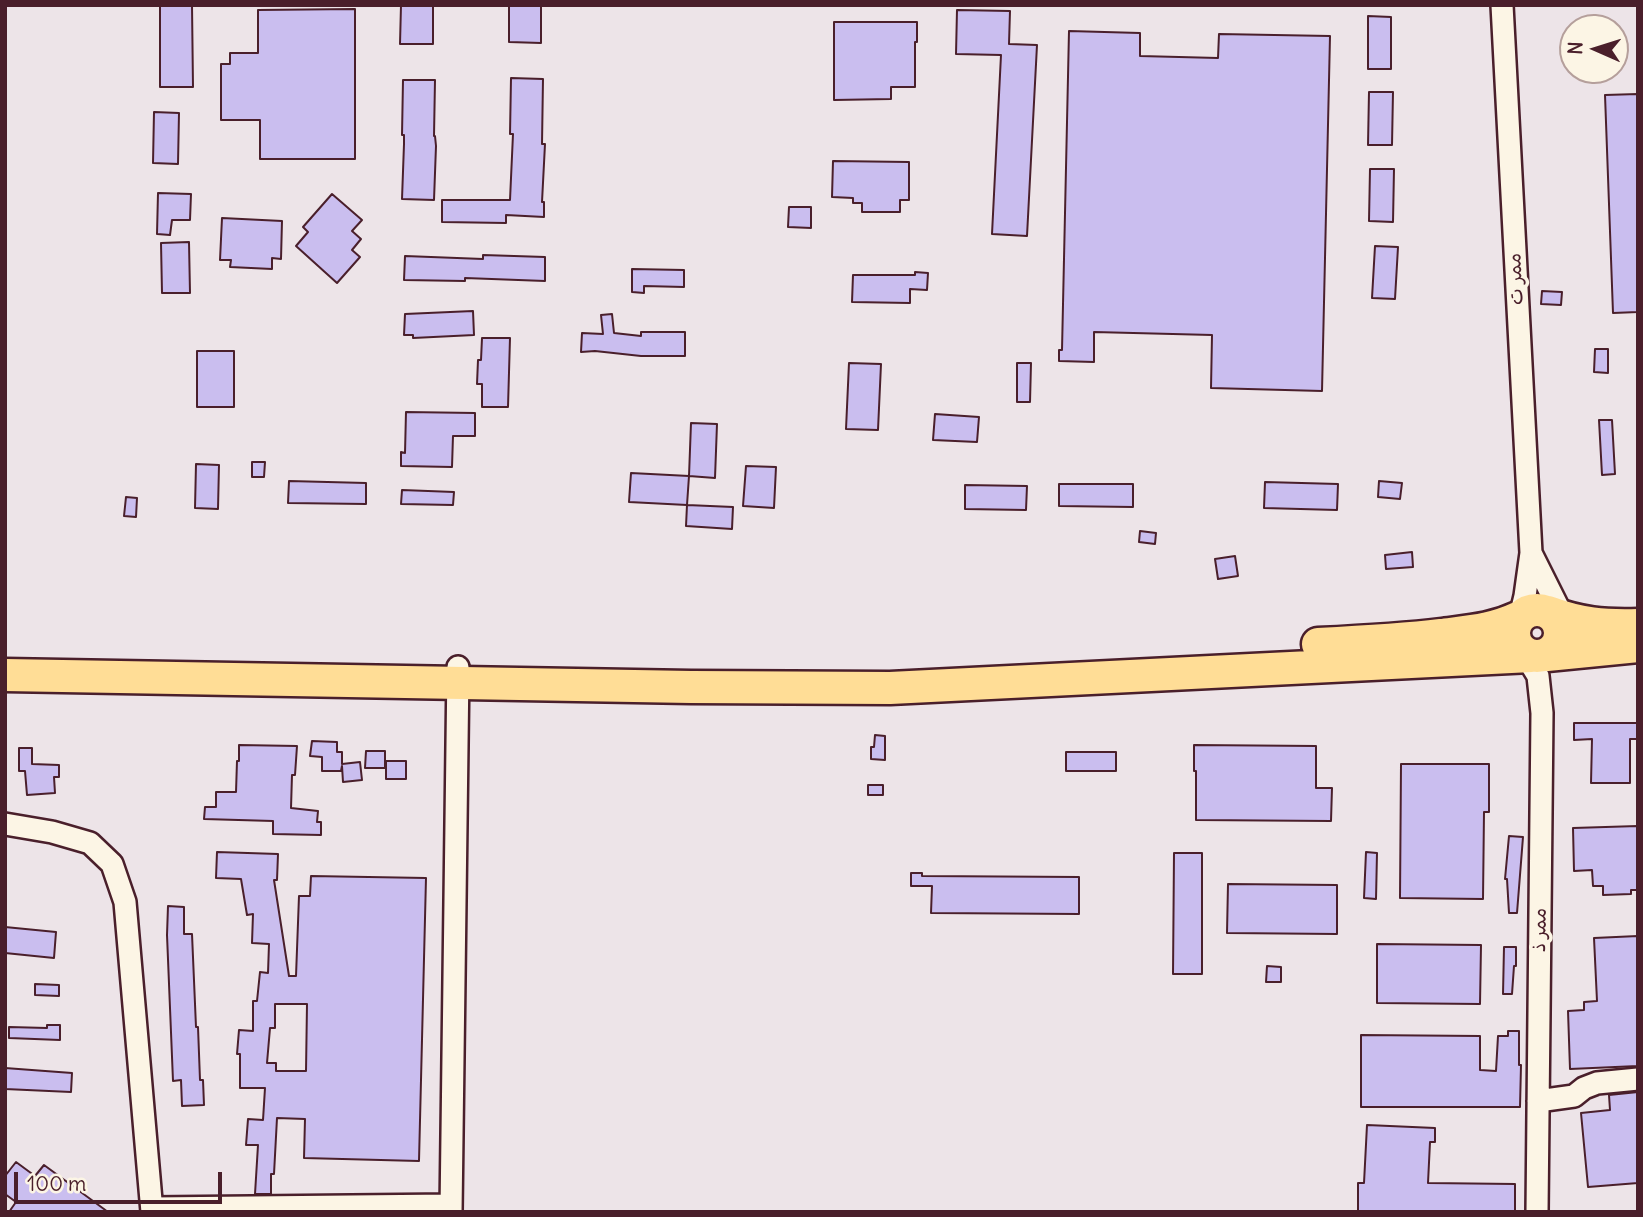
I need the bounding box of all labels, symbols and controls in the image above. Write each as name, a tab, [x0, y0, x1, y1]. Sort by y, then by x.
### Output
north arrow	[1559, 14, 1629, 84]
text: N	[1563, 41, 1587, 55]
street label: ممر ت	[1503, 252, 1529, 306]
street label: ممر ذ	[1528, 908, 1552, 952]
scale bar	[18, 1158, 226, 1202]
text: 100 m	[27, 1170, 86, 1197]

